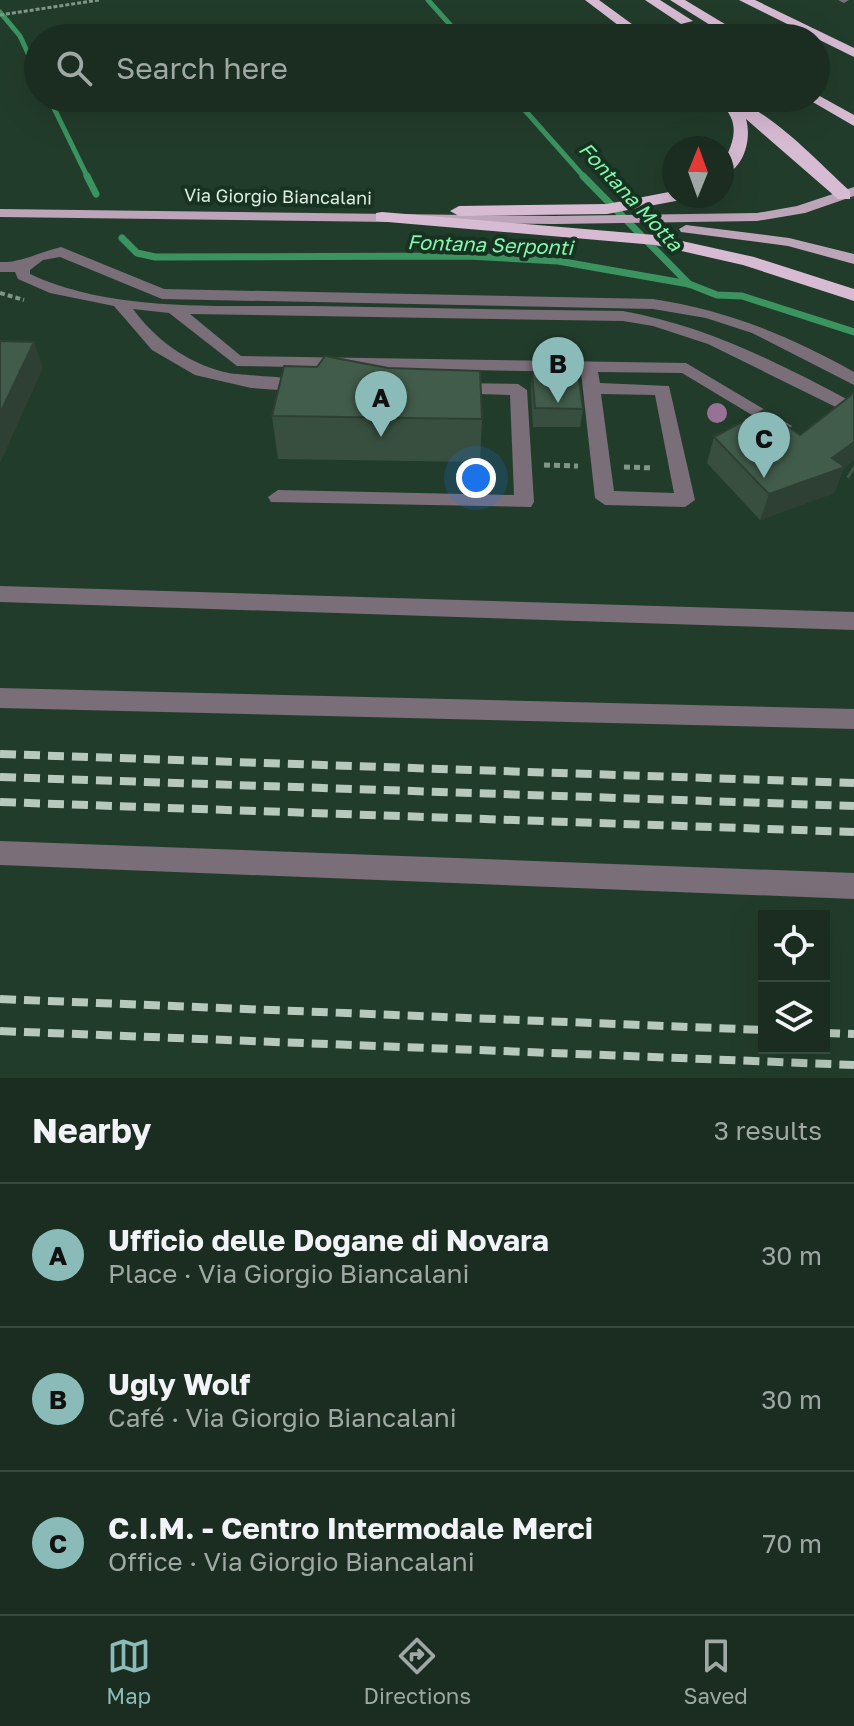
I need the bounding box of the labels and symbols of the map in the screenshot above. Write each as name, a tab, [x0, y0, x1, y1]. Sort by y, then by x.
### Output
north arrow	[662, 136, 734, 208]
water label: Fontana Motta	[574, 137, 688, 256]
street label: Via Giorgio Biancalani	[184, 183, 372, 209]
water label: Fontana Serponti	[407, 229, 576, 259]
pin: B	[532, 337, 584, 403]
pin: A	[355, 371, 407, 437]
pin: C	[738, 412, 790, 478]
your location	[456, 458, 496, 498]

